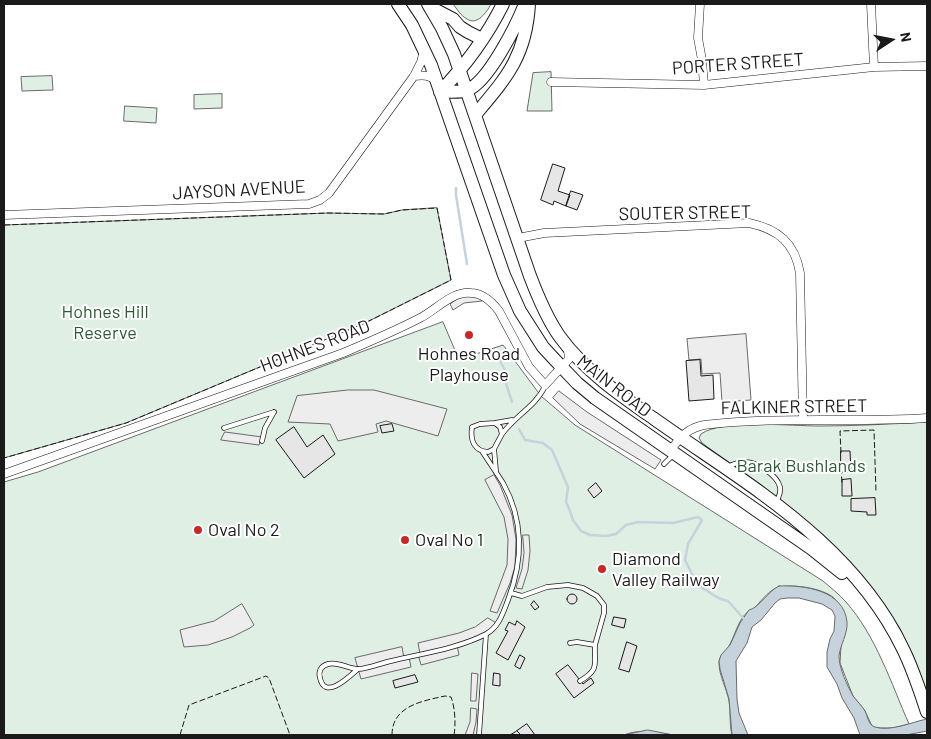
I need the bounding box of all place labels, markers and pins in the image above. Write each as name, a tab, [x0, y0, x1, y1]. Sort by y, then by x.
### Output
marker: Hohnes Road Playhouse	[463, 329, 475, 341]
place label: Hohnes Road Playhouse	[418, 343, 520, 386]
place label: Oval No 2	[208, 519, 280, 541]
marker: Oval No 2	[192, 524, 204, 536]
place label: Oval No 1	[415, 529, 483, 551]
marker: Oval No 1	[399, 534, 411, 546]
place label: Diamond Valley Railway	[612, 548, 720, 590]
marker: Diamond Valley Railway	[596, 563, 608, 575]

